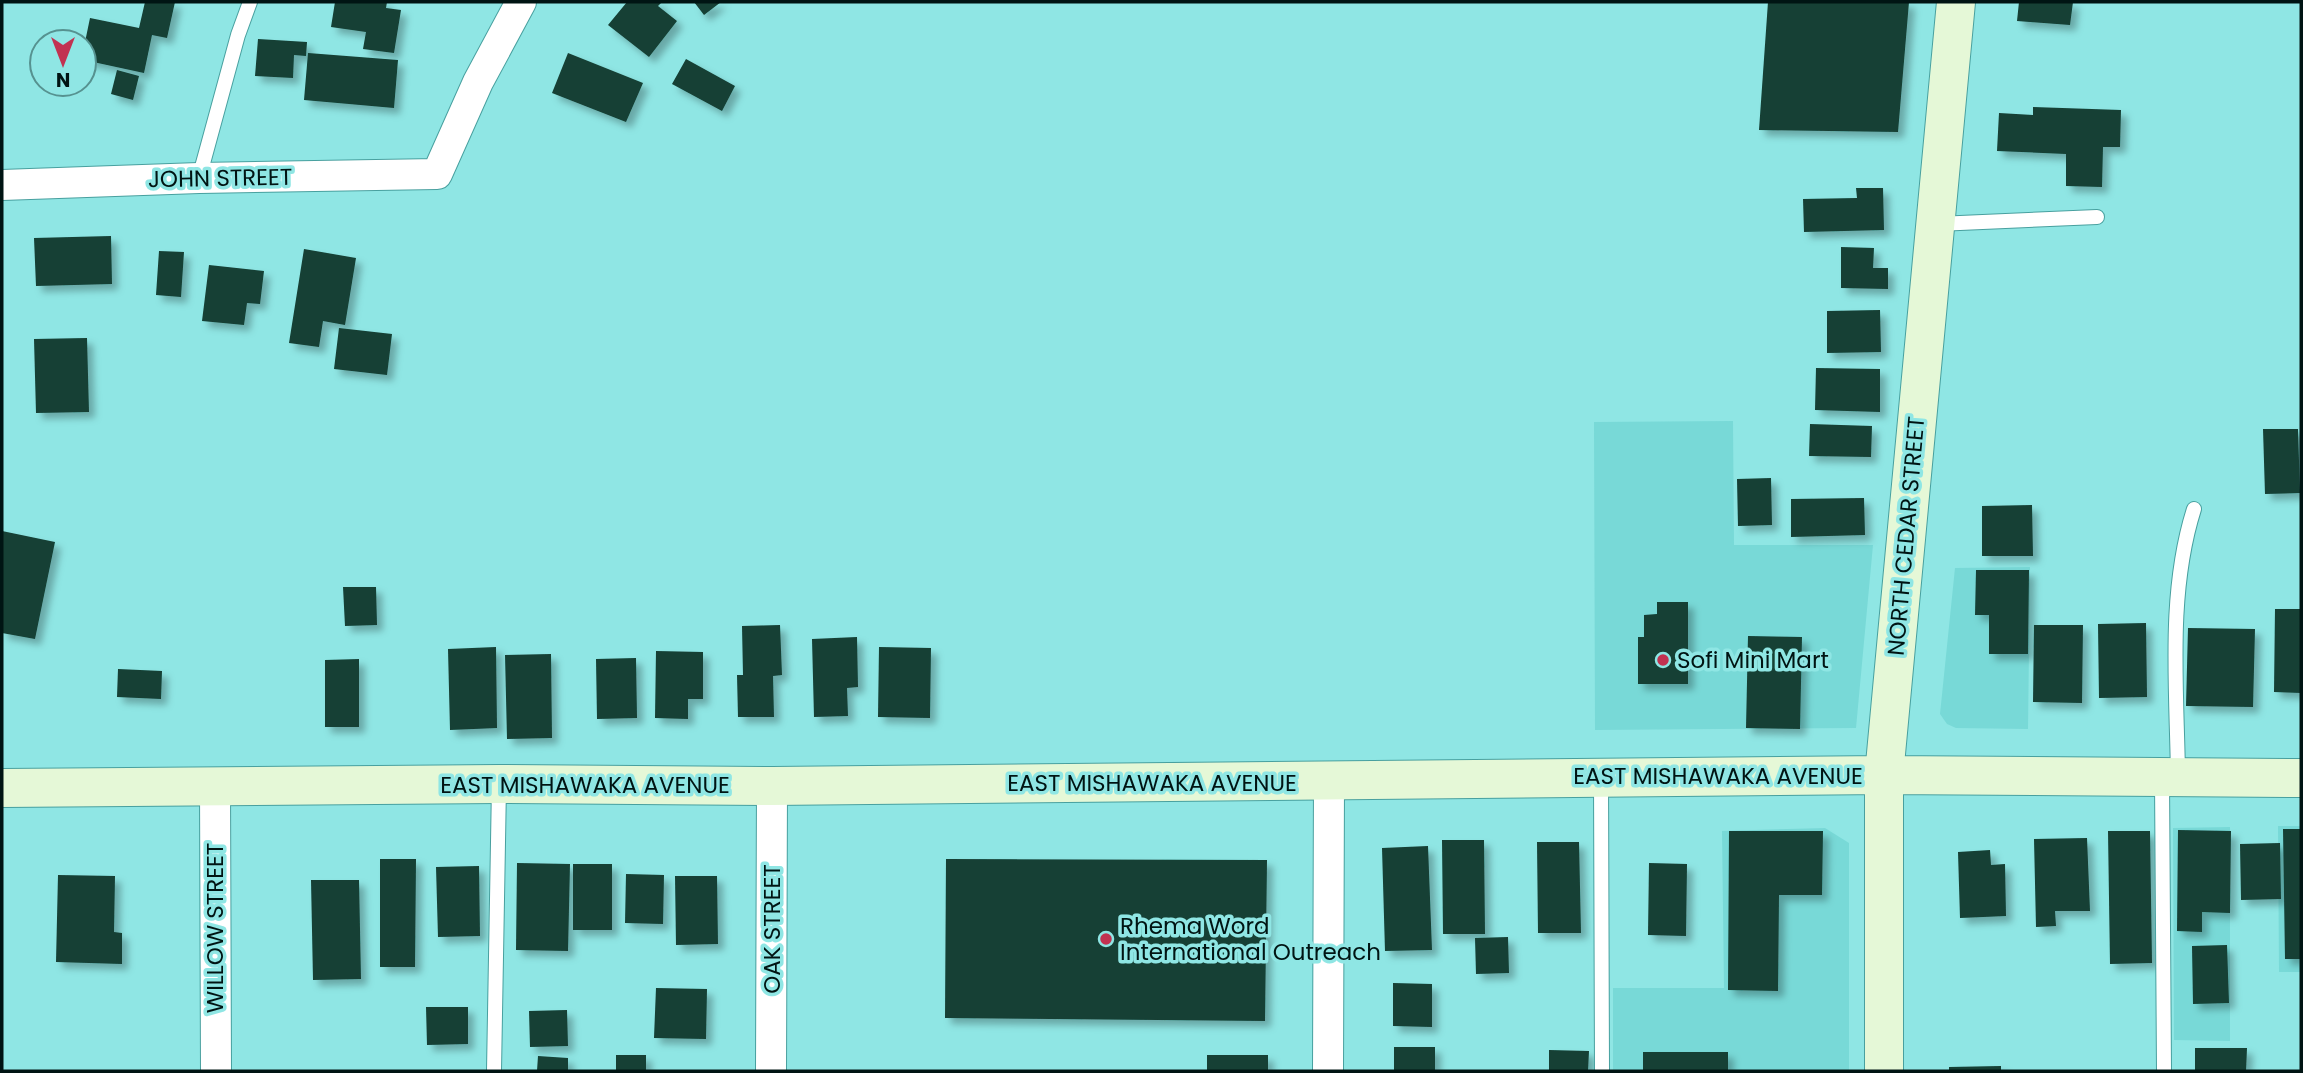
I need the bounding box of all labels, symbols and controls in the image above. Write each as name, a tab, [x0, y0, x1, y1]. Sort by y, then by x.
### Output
north arrow	[28, 28, 98, 98]
text: N	[56, 66, 70, 93]
street label: JOHN STREET	[147, 161, 293, 195]
street label: NORTH CEDAR STREET	[1880, 415, 1932, 657]
place label: Sofi Mini Mart	[1677, 644, 1829, 676]
marker: Sofi Mini Mart	[1655, 652, 1671, 668]
street label: EAST MISHAWAKA AVENUE	[1573, 760, 1863, 792]
street label: EAST MISHAWAKA AVENUE	[1007, 767, 1297, 799]
street label: EAST MISHAWAKA AVENUE	[440, 769, 730, 801]
street label: WILLOW STREET	[199, 843, 231, 1013]
street label: OAK STREET	[756, 864, 788, 994]
place label: Rhema Word International Outreach	[1120, 910, 1381, 968]
marker: Rhema Word International Outreach	[1098, 931, 1114, 947]

